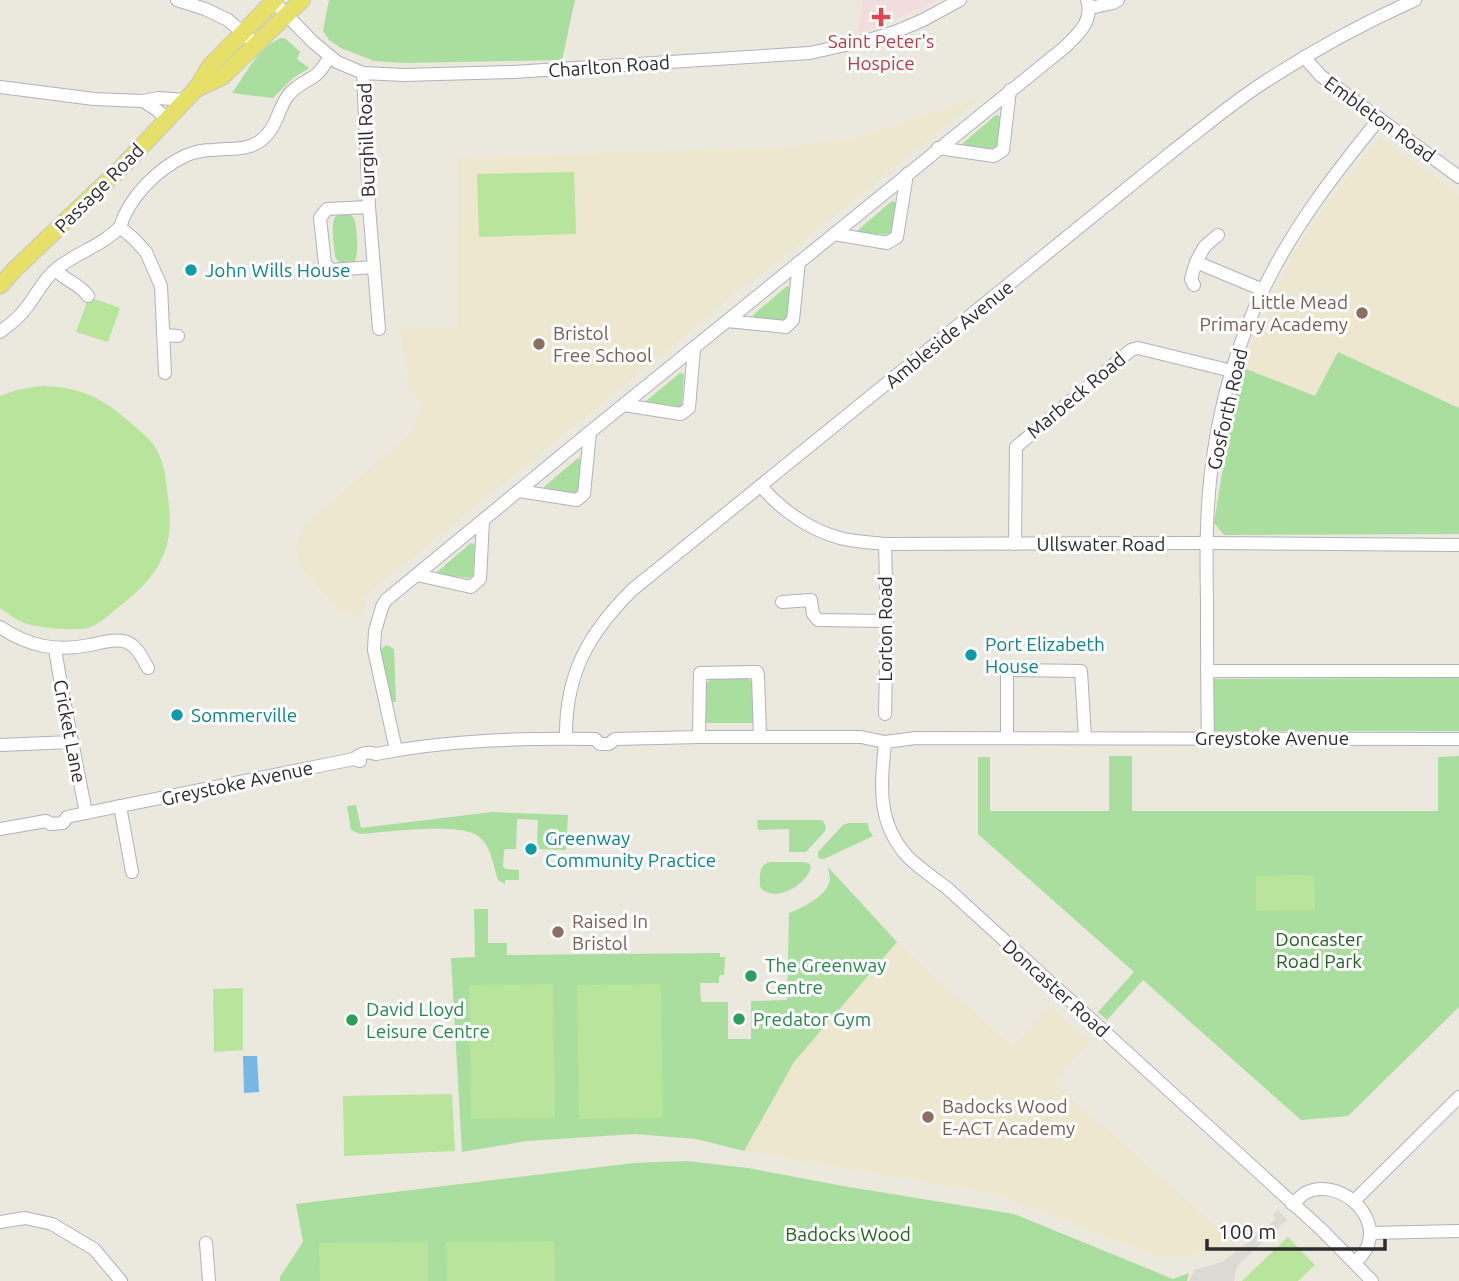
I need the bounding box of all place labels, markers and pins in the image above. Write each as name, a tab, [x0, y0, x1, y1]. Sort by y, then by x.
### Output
marker: Saint Peter's Hospice	[871, 7, 891, 27]
place label: Saint Peter's Hospice	[828, 30, 934, 74]
place label: John Wills House	[205, 259, 351, 281]
marker: John Wills House	[183, 262, 199, 278]
place label: Little Mead Primary Academy	[1199, 291, 1348, 335]
marker: Little Mead Primary Academy	[1354, 305, 1370, 321]
place label: Bristol Free School	[553, 322, 652, 366]
marker: Bristol Free School	[531, 336, 547, 352]
place label: Port Elizabeth House	[985, 633, 1105, 677]
marker: Port Elizabeth House	[963, 647, 979, 663]
place label: Sommerville	[191, 704, 297, 726]
marker: Sommerville	[169, 707, 185, 723]
place label: Greenway Community Practice	[545, 827, 716, 871]
marker: Greenway Community Practice	[523, 841, 539, 857]
place label: Raised In Bristol	[572, 910, 648, 954]
marker: Raised In Bristol	[550, 924, 566, 940]
place label: The Greenway Centre	[765, 954, 886, 998]
marker: The Greenway Centre	[743, 968, 759, 984]
place label: David Lloyd Leisure Centre	[366, 998, 490, 1042]
place label: Predator Gym	[753, 1008, 871, 1030]
marker: Predator Gym	[731, 1011, 747, 1027]
marker: David Lloyd Leisure Centre	[344, 1012, 360, 1028]
place label: Badocks Wood E-ACT Academy	[942, 1095, 1075, 1139]
marker: Badocks Wood E-ACT Academy	[920, 1109, 936, 1125]

